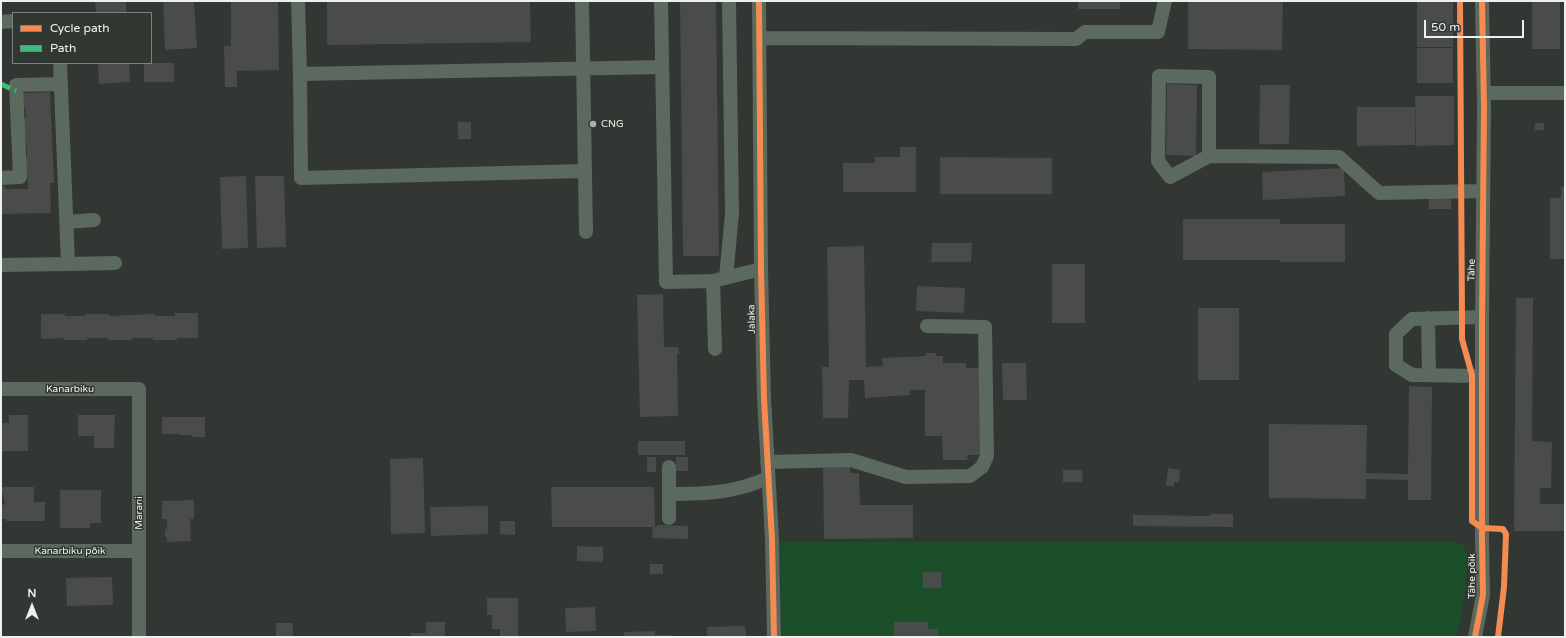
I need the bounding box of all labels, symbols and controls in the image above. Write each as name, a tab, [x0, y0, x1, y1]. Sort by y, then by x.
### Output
legend	[12, 12, 152, 64]
scale bar	[1426, 12, 1526, 38]
text: 50 m	[1431, 20, 1460, 34]
text: Cycle path	[50, 21, 109, 35]
text: Path	[50, 41, 76, 55]
place label: CNG	[601, 118, 624, 130]
marker: CNG	[588, 119, 598, 129]
street label: Tähe	[1466, 259, 1478, 281]
street label: Jalaka	[746, 304, 758, 334]
street label: Kanarbiku	[46, 383, 94, 395]
street label: Marani	[133, 496, 145, 530]
street label: Kanarbiku põik	[34, 545, 106, 557]
street label: Tähe põik	[1466, 553, 1478, 599]
north arrow	[12, 586, 52, 626]
text: N	[28, 587, 36, 600]

